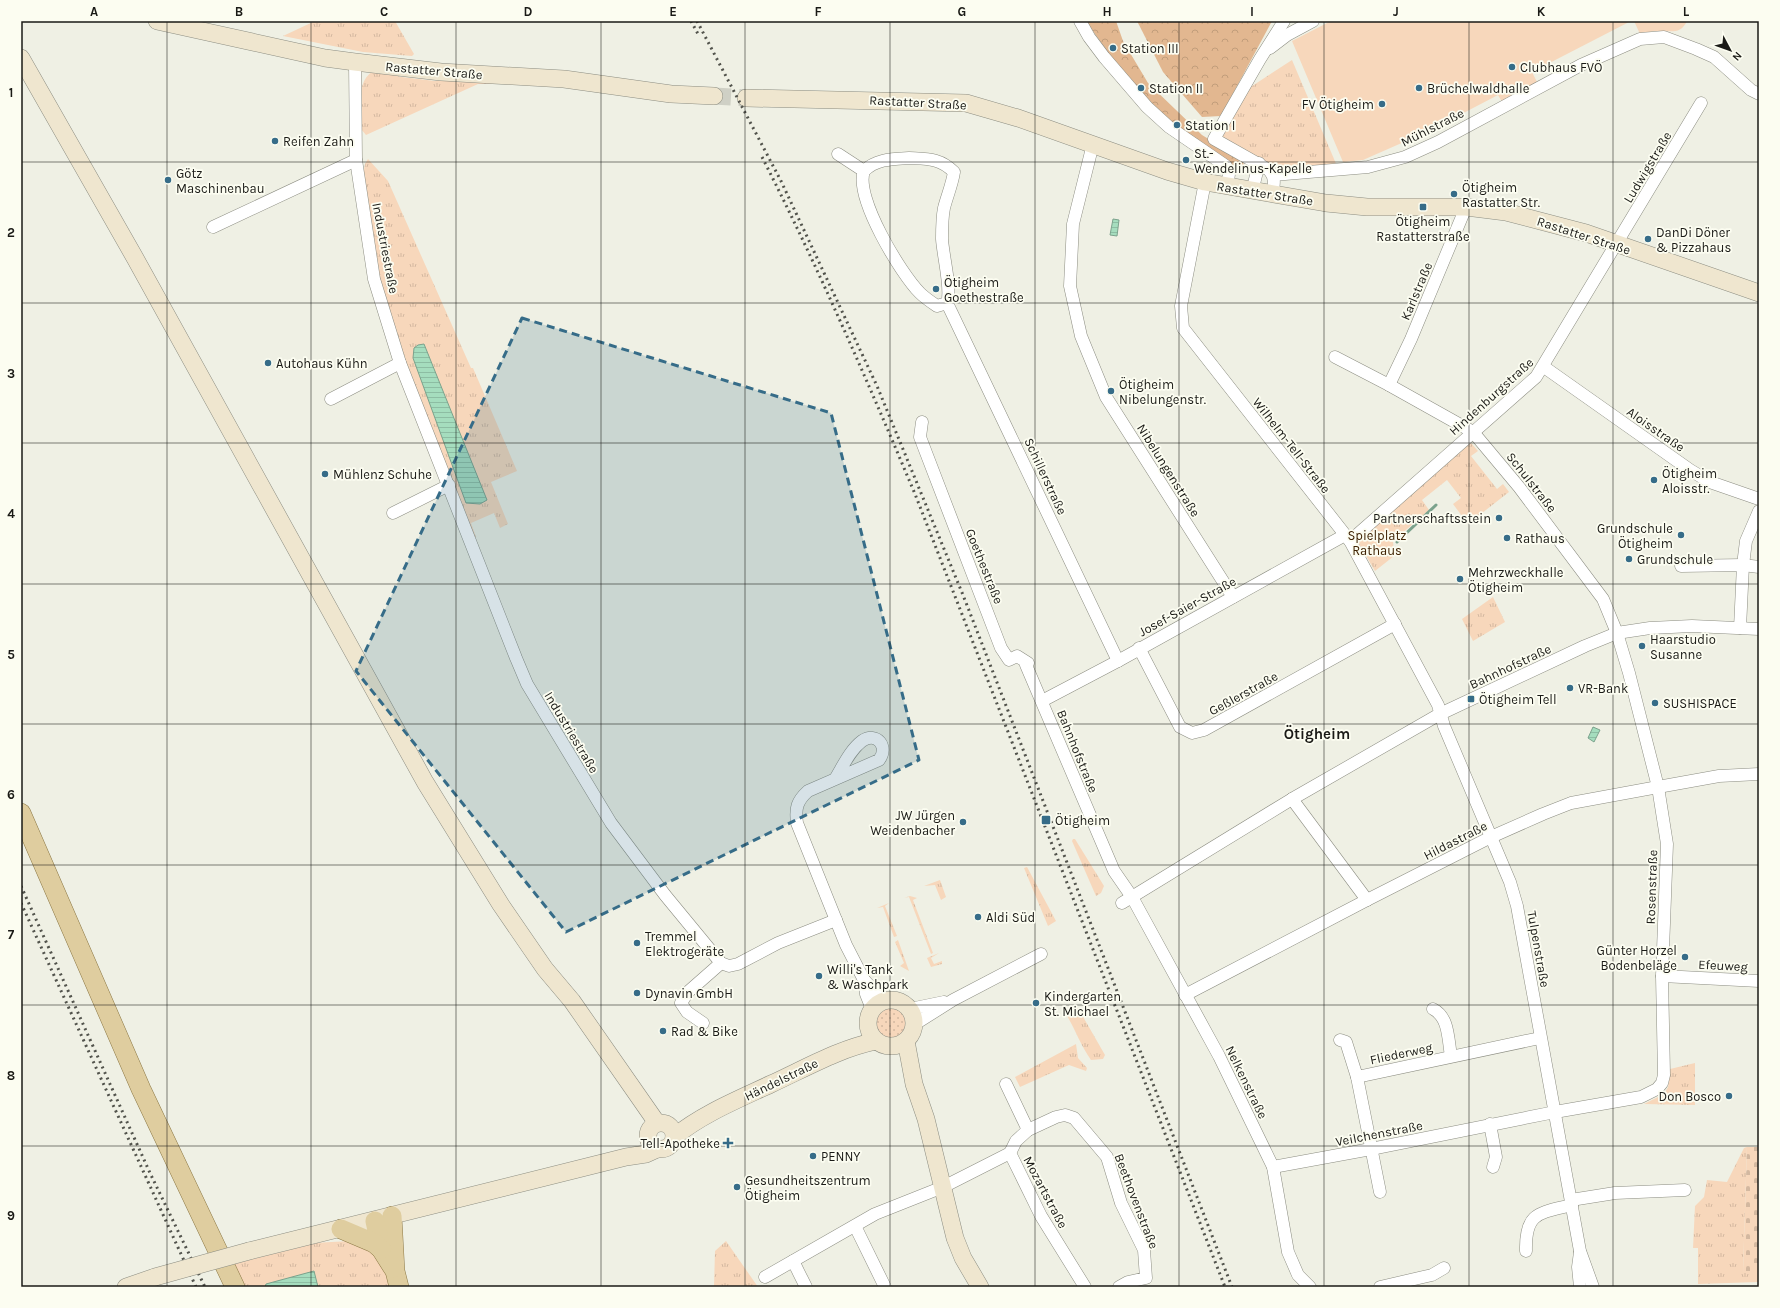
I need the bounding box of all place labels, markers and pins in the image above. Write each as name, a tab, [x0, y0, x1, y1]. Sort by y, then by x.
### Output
place label: Station III	[1121, 41, 1179, 56]
marker: Station III	[1108, 43, 1118, 53]
place label: Clubhaus FVÖ	[1520, 59, 1602, 75]
marker: Clubhaus FVÖ	[1507, 62, 1517, 72]
place label: Station II	[1149, 81, 1203, 96]
place label: Brüchelwaldhalle	[1427, 81, 1530, 96]
marker: Station II	[1136, 83, 1146, 93]
marker: Brüchelwaldhalle	[1414, 83, 1424, 93]
place label: FV Ötigheim	[1302, 96, 1374, 112]
marker: FV Ötigheim	[1377, 99, 1387, 109]
place label: Station I	[1185, 118, 1235, 133]
marker: Station I	[1172, 120, 1182, 130]
place label: Reifen Zahn	[283, 134, 354, 149]
marker: Reifen Zahn	[270, 136, 280, 146]
place label: St.- Wendelinus-Kapelle	[1194, 146, 1312, 176]
marker: St.- Wendelinus-Kapelle	[1181, 155, 1191, 165]
place label: Götz Maschinenbau	[176, 166, 265, 196]
marker: Götz Maschinenbau	[163, 175, 173, 185]
place label: Ötigheim Rastatter Str.	[1462, 179, 1540, 210]
marker: Ötigheim Rastatter Str.	[1449, 189, 1459, 199]
marker: Ötigheim Rastatterstraße	[1418, 202, 1428, 212]
place label: Ötigheim Rastatterstraße	[1376, 213, 1470, 244]
place label: DanDi Döner & Pizzahaus	[1656, 225, 1731, 255]
marker: DanDi Döner & Pizzahaus	[1643, 234, 1653, 244]
place label: Ötigheim Goethestraße	[944, 274, 1024, 305]
marker: Ötigheim Goethestraße	[931, 284, 941, 294]
place label: Autohaus Kühn	[276, 356, 368, 371]
marker: Autohaus Kühn	[263, 358, 273, 368]
place label: Ötigheim Nibelungenstr.	[1119, 376, 1206, 407]
marker: Ötigheim Nibelungenstr.	[1106, 386, 1116, 396]
place label: Ötigheim Aloisstr.	[1662, 465, 1717, 496]
place label: Mühlenz Schuhe	[333, 467, 432, 482]
marker: Mühlenz Schuhe	[320, 469, 330, 479]
marker: Ötigheim Aloisstr.	[1649, 475, 1659, 485]
place label: Partnerschaftsstein	[1373, 511, 1491, 526]
marker: Partnerschaftsstein	[1494, 513, 1504, 523]
place label: Grundschule Ötigheim	[1597, 521, 1673, 551]
marker: Grundschule Ötigheim	[1676, 530, 1686, 540]
place label: Rathaus	[1515, 531, 1565, 546]
marker: Rathaus	[1502, 533, 1512, 543]
place label: Grundschule	[1637, 552, 1713, 567]
marker: Grundschule	[1624, 554, 1634, 564]
place label: Mehrzweckhalle Ötigheim	[1468, 565, 1564, 595]
marker: Mehrzweckhalle Ötigheim	[1455, 574, 1465, 584]
place label: Haarstudio Susanne	[1650, 632, 1716, 662]
marker: Haarstudio Susanne	[1637, 641, 1647, 651]
place label: VR-Bank	[1578, 681, 1628, 696]
marker: VR-Bank	[1565, 683, 1575, 693]
place label: Ötigheim Tell	[1479, 691, 1557, 707]
marker: Ötigheim Tell	[1466, 694, 1476, 704]
place label: SUSHISPACE	[1663, 696, 1737, 711]
marker: SUSHISPACE	[1650, 698, 1660, 708]
place label: JW Jürgen Weidenbacher	[870, 808, 955, 838]
place label: Ötigheim	[1055, 812, 1110, 828]
marker: Ötigheim	[1040, 814, 1052, 826]
marker: JW Jürgen Weidenbacher	[958, 817, 968, 827]
place label: Aldi Süd	[986, 910, 1035, 925]
marker: Aldi Süd	[973, 912, 983, 922]
place label: Tremmel Elektrogeräte	[645, 929, 724, 959]
marker: Tremmel Elektrogeräte	[632, 938, 642, 948]
place label: Günter Horzel Bodenbeläge	[1597, 943, 1677, 973]
marker: Günter Horzel Bodenbeläge	[1680, 952, 1690, 962]
place label: Willi's Tank & Waschpark	[827, 962, 909, 992]
marker: Willi's Tank & Waschpark	[814, 971, 824, 981]
place label: Dynavin GmbH	[645, 986, 733, 1001]
marker: Dynavin GmbH	[632, 988, 642, 998]
place label: Kindergarten St. Michael	[1044, 989, 1121, 1019]
marker: Kindergarten St. Michael	[1031, 998, 1041, 1008]
place label: Rad & Bike	[671, 1024, 738, 1039]
marker: Rad & Bike	[658, 1026, 668, 1036]
place label: Don Bosco	[1659, 1089, 1721, 1104]
marker: Don Bosco	[1724, 1091, 1734, 1101]
place label: Tell-Apotheke	[640, 1136, 720, 1151]
marker: Tell-Apotheke	[723, 1138, 733, 1148]
place label: PENNY	[821, 1149, 860, 1164]
marker: PENNY	[808, 1151, 818, 1161]
place label: Gesundheitszentrum Ötigheim	[745, 1173, 871, 1203]
marker: Gesundheitszentrum Ötigheim	[732, 1182, 742, 1192]

